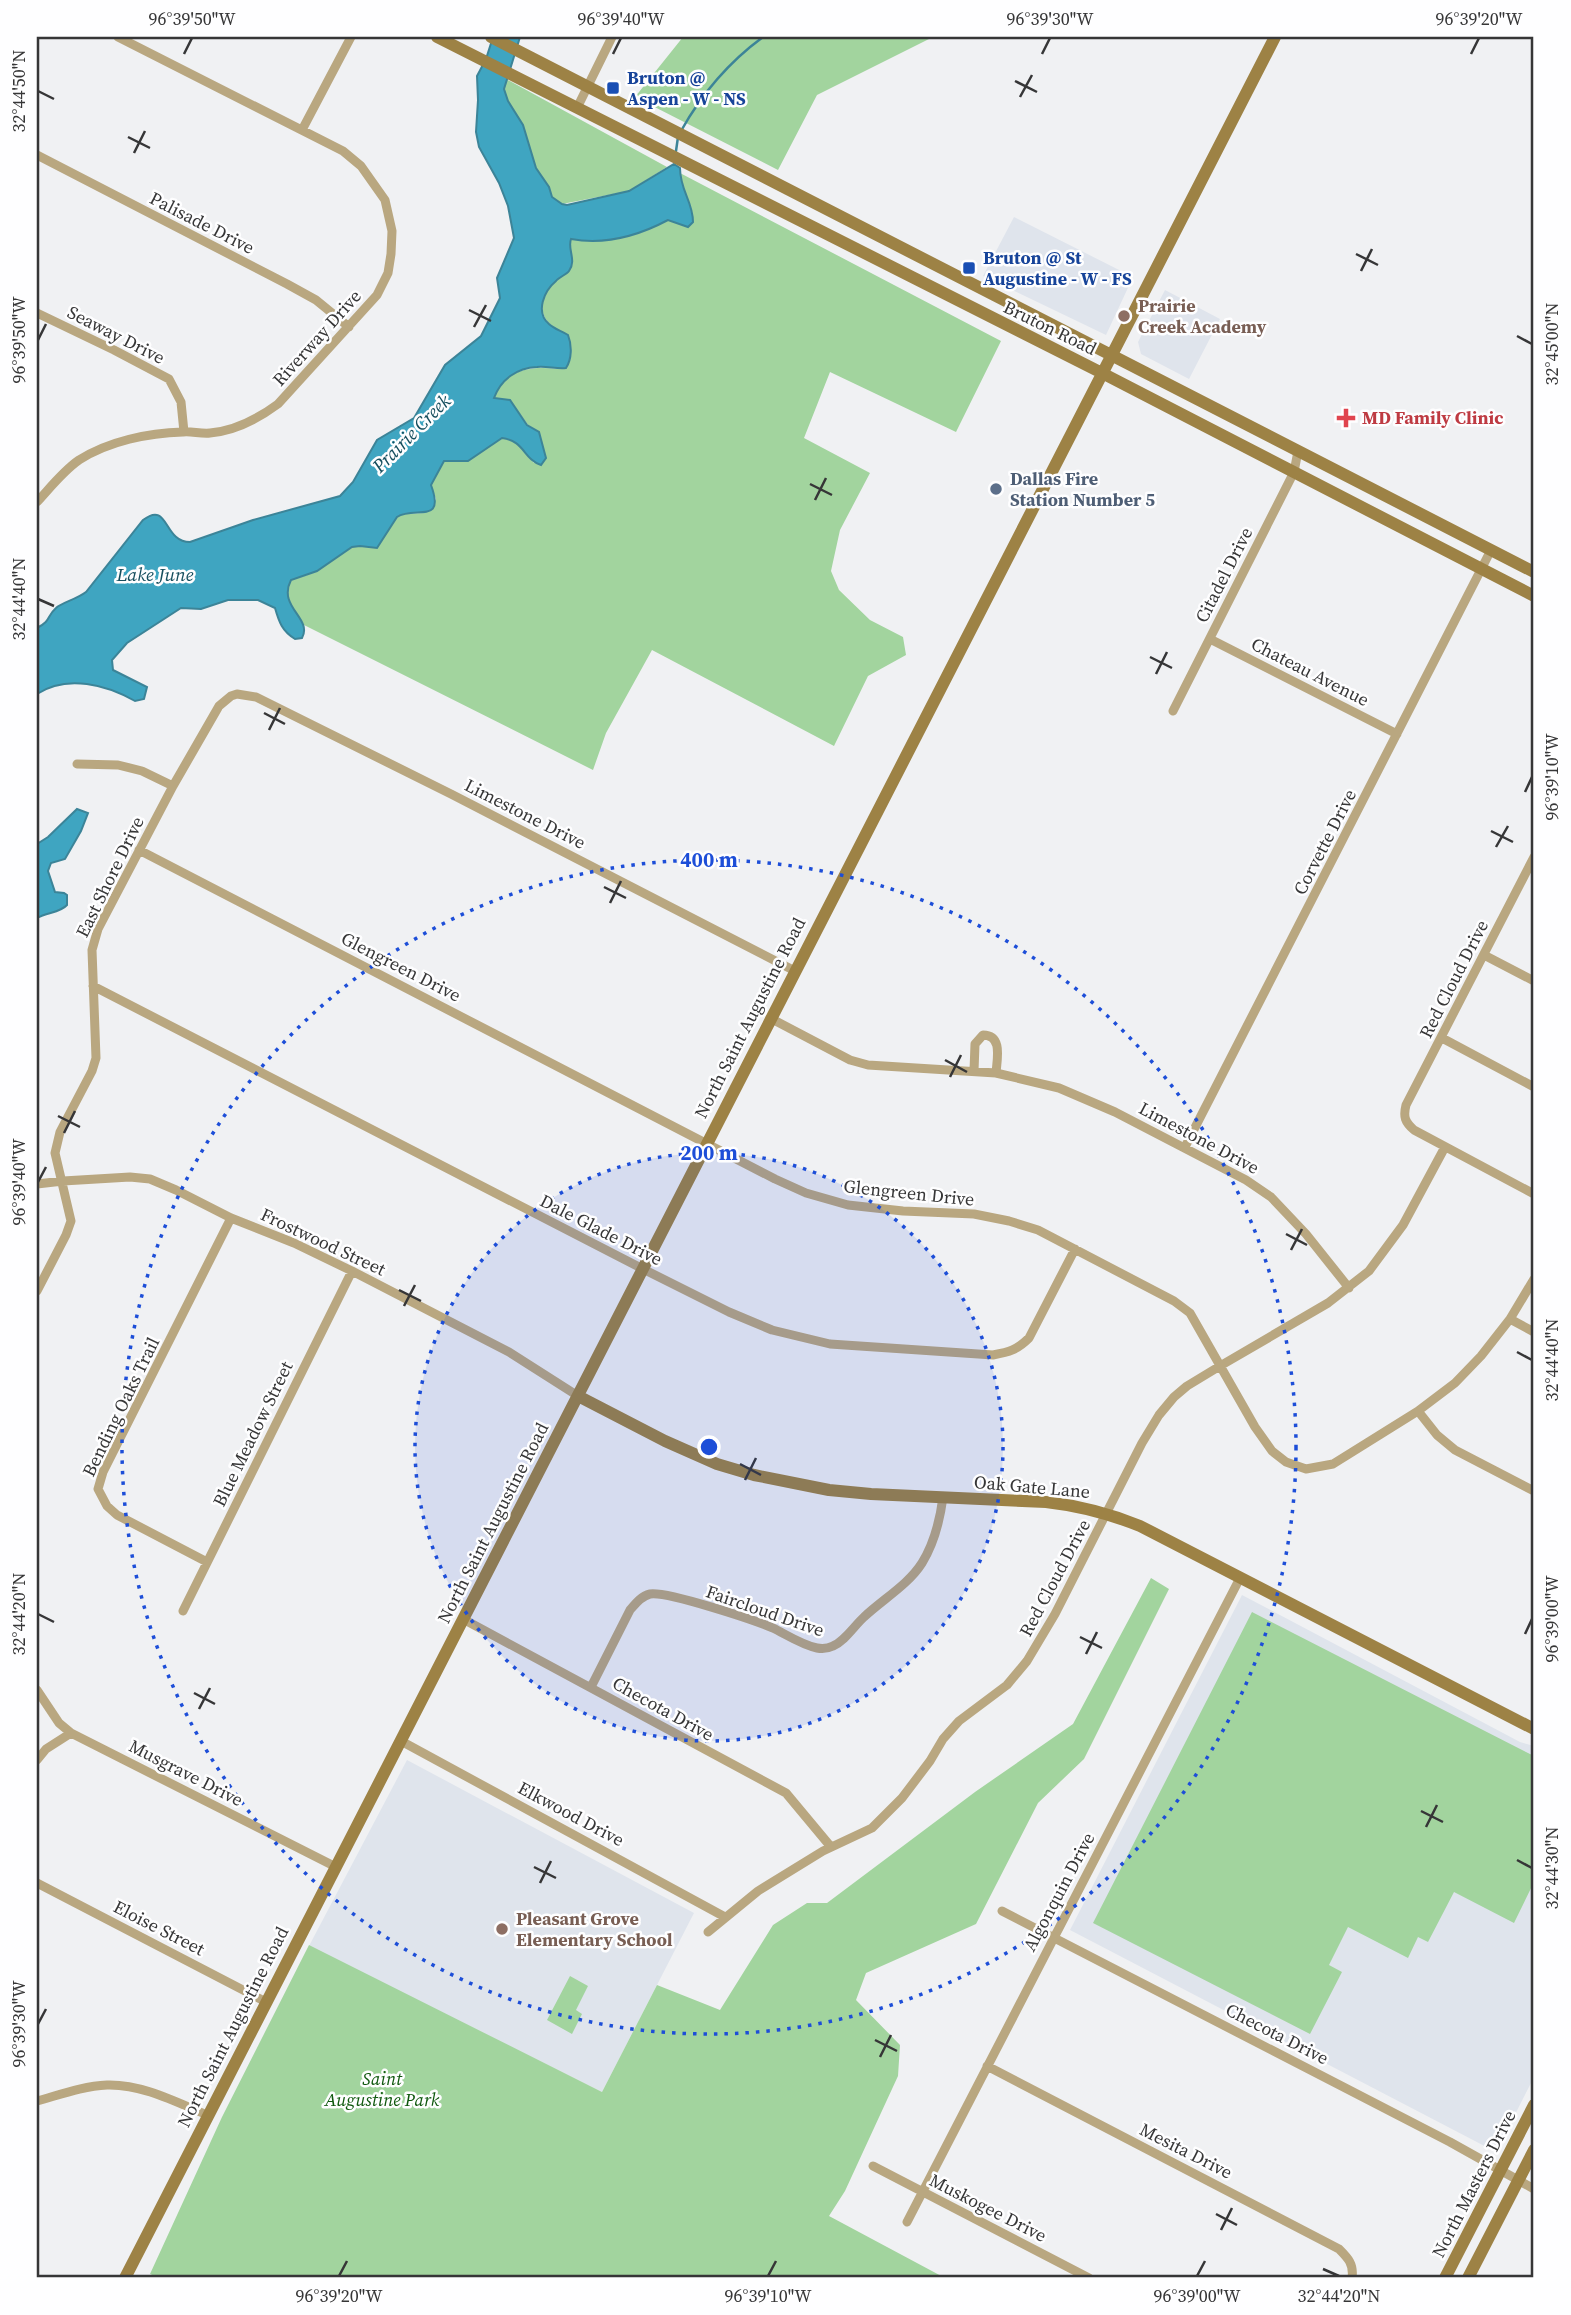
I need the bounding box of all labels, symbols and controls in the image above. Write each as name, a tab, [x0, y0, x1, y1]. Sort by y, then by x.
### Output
text: 96°39'50"W	[149, 6, 236, 31]
text: 96°39'40"W	[578, 6, 665, 31]
text: 96°39'30"W	[1007, 6, 1094, 31]
text: 96°39'20"W	[1436, 6, 1523, 31]
text: 32°44'50"N	[6, 50, 31, 132]
place label: Bruton @ Aspen - W - NS	[627, 65, 746, 111]
marker: Bruton @ Aspen - W - NS	[605, 80, 621, 96]
street label: Palisade Drive	[146, 185, 259, 260]
place label: Bruton @ St Augustine - W - FS	[983, 245, 1132, 291]
marker: Bruton @ St Augustine - W - FS	[961, 260, 977, 276]
street label: Riverway Drive	[267, 284, 367, 391]
place label: Prairie Creek Academy	[1138, 293, 1267, 339]
street label: Bruton Road	[999, 294, 1101, 361]
text: 96°39'50"W	[6, 296, 31, 383]
street label: Seaway Drive	[63, 299, 169, 370]
text: 32°45'00"N	[1539, 303, 1564, 385]
marker: Prairie Creek Academy	[1116, 308, 1132, 324]
water label: Prairie Creek	[365, 388, 456, 479]
place label: MD Family Clinic	[1362, 405, 1503, 430]
marker: MD Family Clinic	[1336, 408, 1356, 428]
place label: Dallas Fire Station Number 5	[1010, 466, 1155, 512]
marker: Dallas Fire Station Number 5	[988, 481, 1004, 497]
street label: Citadel Drive	[1189, 523, 1258, 627]
text: 32°44'40"N	[6, 558, 31, 640]
water label: Lake June	[116, 561, 194, 587]
street label: Chateau Avenue	[1247, 631, 1373, 712]
text: 96°39'10"W	[1539, 733, 1564, 820]
street label: Limestone Drive	[460, 772, 590, 855]
street label: Corvette Drive	[1287, 785, 1362, 899]
street label: East Shore Drive	[69, 812, 150, 942]
text: 400 m	[680, 845, 738, 874]
street label: North Saint Augustine Road	[688, 913, 811, 1122]
street label: Red Cloud Drive	[1413, 915, 1494, 1042]
street label: Glengreen Drive	[337, 926, 465, 1008]
street label: Limestone Drive	[1135, 1095, 1264, 1180]
text: 96°39'40"W	[6, 1138, 31, 1225]
text: 200 m	[680, 1138, 738, 1167]
street label: Glengreen Drive	[842, 1173, 976, 1212]
street label: Dale Glade Drive	[536, 1188, 667, 1271]
street label: Frostwood Street	[257, 1202, 390, 1282]
text: 32°44'40"N	[1539, 1319, 1564, 1401]
street label: Bending Oaks Trail	[76, 1333, 165, 1481]
street label: Blue Meadow Street	[207, 1357, 299, 1511]
street label: North Saint Augustine Road	[431, 1418, 554, 1627]
centre of rings	[697, 1435, 721, 1459]
street label: Oak Gate Lane	[973, 1469, 1091, 1504]
street label: Red Cloud Drive	[1013, 1515, 1096, 1641]
text: 32°44'20"N	[6, 1573, 31, 1655]
text: 96°39'00"W	[1539, 1575, 1564, 1662]
street label: Faircloud Drive	[703, 1579, 828, 1642]
street label: Checota Drive	[608, 1670, 718, 1747]
street label: Musgrave Drive	[125, 1733, 248, 1812]
street label: Elkwood Drive	[514, 1775, 629, 1852]
text: 32°44'30"N	[1539, 1827, 1564, 1909]
street label: Algonquin Drive	[1017, 1828, 1100, 1956]
street label: Eloise Street	[109, 1894, 209, 1961]
place label: Pleasant Grove Elementary School	[516, 1906, 673, 1952]
marker: Pleasant Grove Elementary School	[494, 1921, 510, 1937]
street label: North Saint Augustine Road	[171, 1922, 294, 2131]
text: 96°39'30"W	[6, 1980, 31, 2067]
street label: Checota Drive	[1221, 1997, 1333, 2070]
park label: Saint Augustine Park	[324, 2066, 440, 2112]
street label: North Masters Drive	[1426, 2106, 1522, 2262]
street label: Mesita Drive	[1136, 2117, 1237, 2185]
street label: Muskogee Drive	[925, 2167, 1051, 2248]
text: 96°39'20"W	[296, 2283, 383, 2308]
text: 96°39'10"W	[725, 2283, 812, 2308]
text: 96°39'00"W	[1154, 2283, 1241, 2308]
text: 32°44'20"N	[1298, 2283, 1380, 2308]

